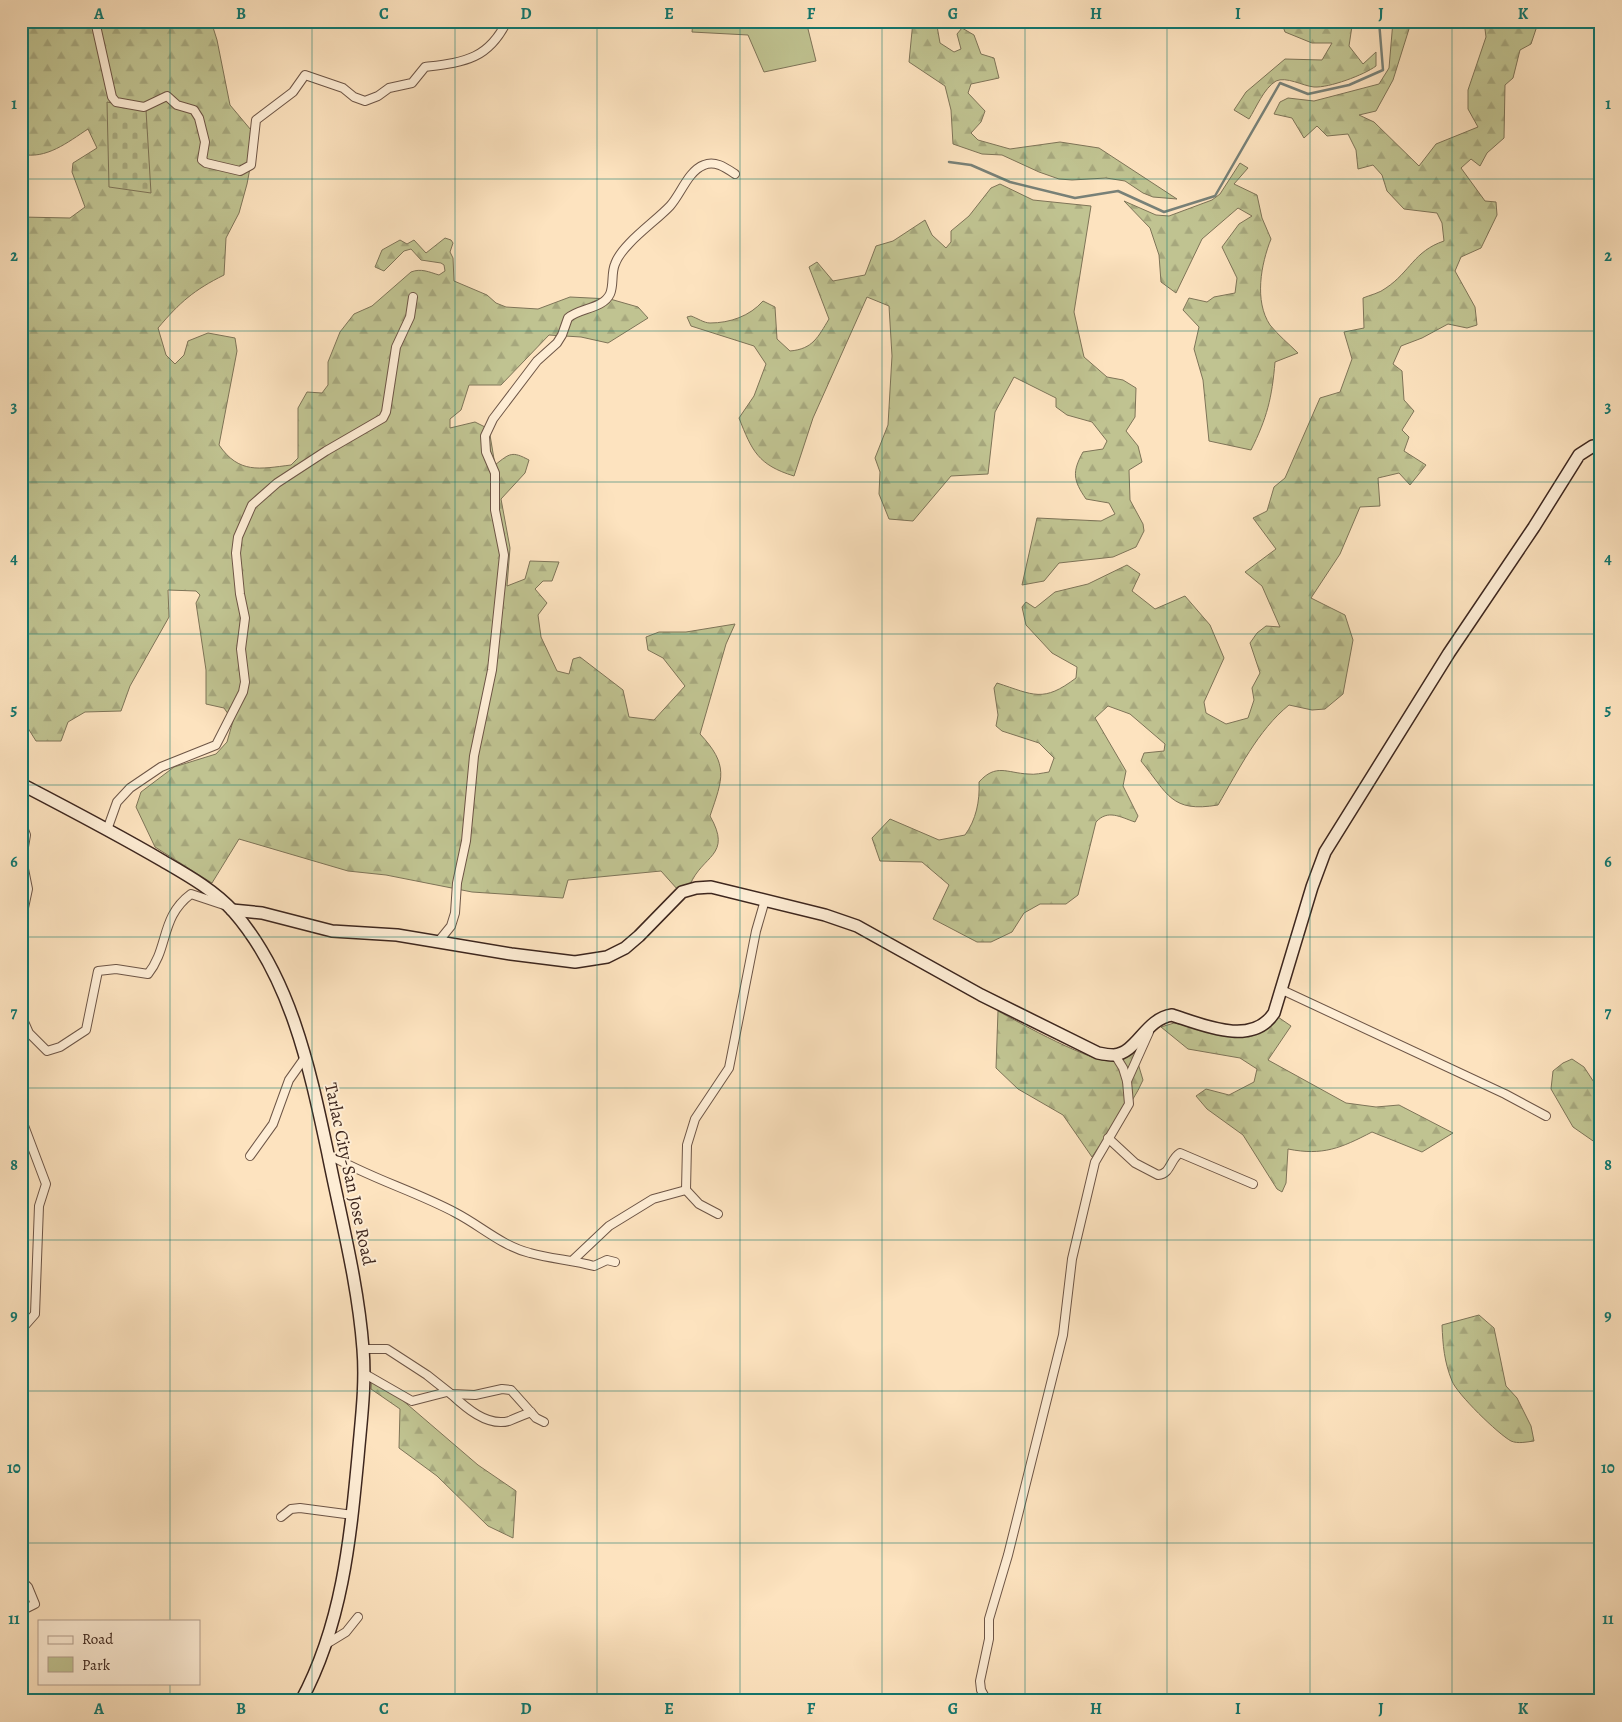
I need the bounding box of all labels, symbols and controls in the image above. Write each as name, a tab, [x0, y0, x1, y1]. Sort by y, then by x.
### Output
text: A	[93, 3, 105, 25]
text: B	[236, 3, 246, 25]
text: C	[379, 3, 389, 25]
text: D	[520, 3, 532, 25]
text: E	[664, 3, 674, 25]
text: F	[807, 3, 816, 25]
text: G	[948, 3, 958, 25]
text: H	[1090, 3, 1102, 25]
text: I	[1235, 3, 1241, 25]
text: J	[1378, 3, 1384, 25]
text: K	[1518, 3, 1529, 25]
text: 1	[11, 93, 17, 115]
text: 1	[1605, 93, 1611, 115]
text: 2	[10, 245, 18, 267]
text: 2	[1604, 245, 1612, 267]
text: 3	[11, 396, 18, 418]
text: 3	[1605, 396, 1612, 418]
text: 4	[10, 548, 18, 570]
text: 4	[1604, 548, 1612, 570]
text: 5	[11, 699, 18, 721]
text: 5	[1605, 699, 1612, 721]
text: 6	[10, 851, 18, 873]
text: 6	[1604, 851, 1612, 873]
text: 7	[11, 1002, 18, 1024]
text: 7	[1605, 1002, 1612, 1024]
street label: Tarlac City-San Jose Road	[319, 1081, 381, 1268]
text: 8	[10, 1154, 18, 1176]
text: 8	[1604, 1154, 1612, 1176]
text: 9	[10, 1305, 18, 1327]
text: 9	[1604, 1305, 1612, 1327]
text: 10	[7, 1457, 21, 1479]
text: 10	[1601, 1457, 1615, 1479]
text: 11	[8, 1608, 20, 1630]
text: 11	[1602, 1608, 1614, 1630]
legend	[38, 1620, 200, 1684]
text: Road	[82, 1629, 114, 1649]
text: Park	[82, 1655, 111, 1675]
text: A	[93, 1698, 105, 1720]
text: B	[236, 1698, 246, 1720]
text: C	[379, 1698, 389, 1720]
text: D	[520, 1698, 532, 1720]
text: E	[664, 1698, 674, 1720]
text: F	[807, 1698, 816, 1720]
text: G	[948, 1698, 958, 1720]
text: H	[1090, 1698, 1102, 1720]
text: I	[1235, 1698, 1241, 1720]
text: J	[1378, 1698, 1384, 1720]
text: K	[1518, 1698, 1529, 1720]

